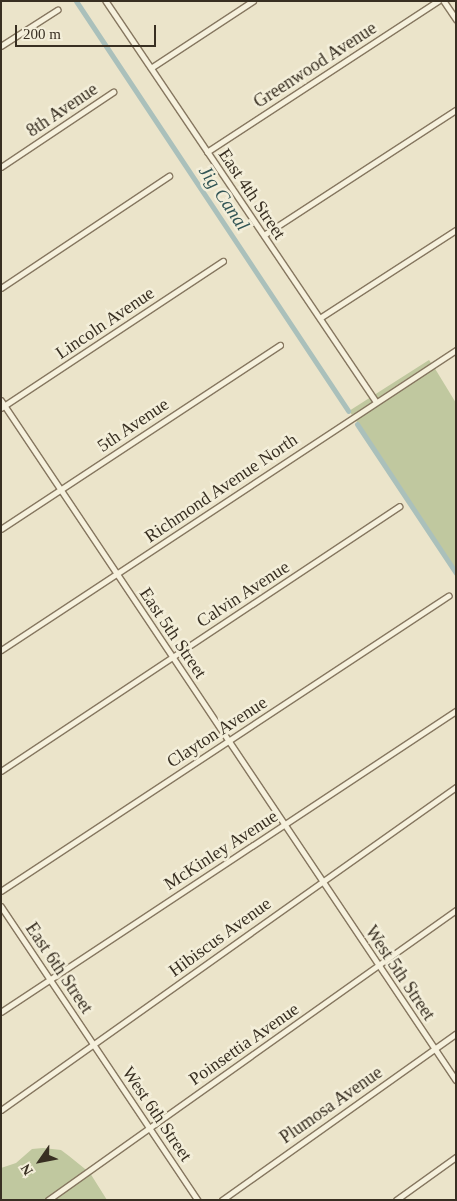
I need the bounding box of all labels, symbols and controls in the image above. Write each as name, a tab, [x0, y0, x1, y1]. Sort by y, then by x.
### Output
scale bar	[18, 15, 159, 47]
street label: Greenwood Avenue	[249, 17, 381, 113]
text: 200 m	[23, 26, 61, 42]
street label: 8th Avenue	[22, 78, 102, 142]
street label: East 4th Street	[214, 144, 290, 244]
water label: Jig Canal	[194, 161, 254, 235]
street label: Lincoln Avenue	[51, 282, 159, 364]
street label: 5th Avenue	[93, 393, 173, 457]
street label: Richmond Avenue North	[140, 429, 302, 547]
street label: Calvin Avenue	[192, 556, 294, 632]
street label: East 5th Street	[135, 583, 211, 683]
street label: Clayton Avenue	[162, 691, 272, 773]
street label: McKinley Avenue	[160, 805, 282, 895]
street label: Hibiscus Avenue	[164, 892, 276, 982]
street label: East 6th Street	[21, 918, 97, 1018]
street label: West 5th Street	[360, 922, 440, 1024]
street label: Poinsettia Avenue	[185, 998, 303, 1090]
street label: Plumosa Avenue	[275, 1061, 387, 1149]
street label: West 6th Street	[117, 1063, 197, 1165]
north arrow	[15, 1136, 65, 1186]
text: N	[18, 1161, 36, 1178]

